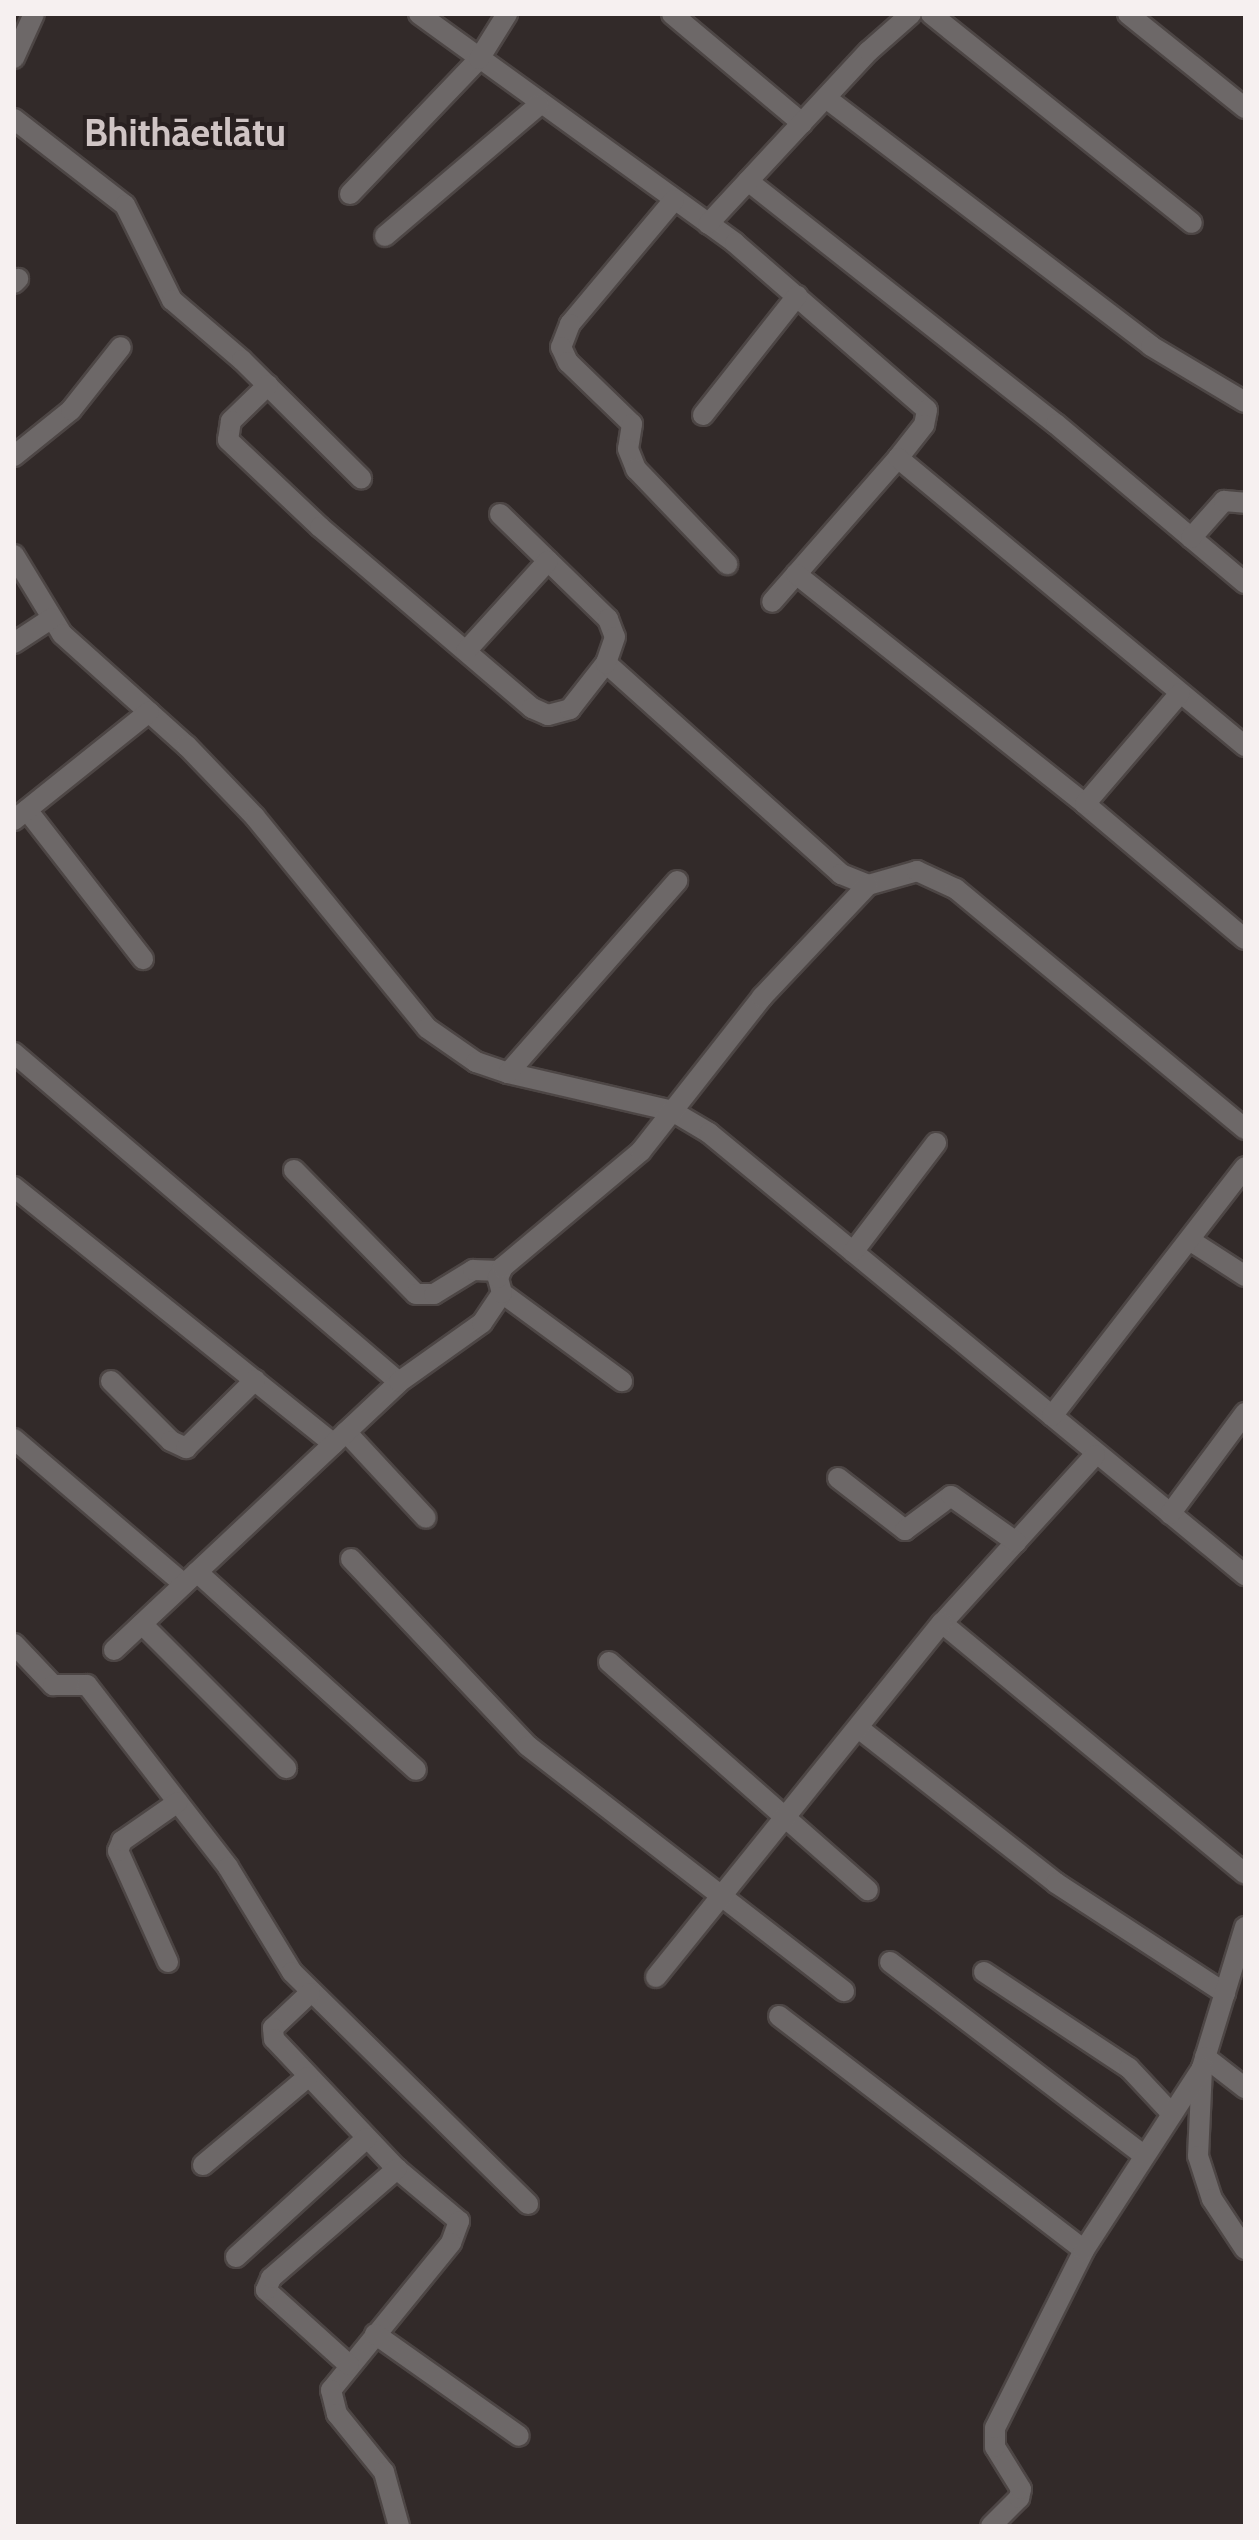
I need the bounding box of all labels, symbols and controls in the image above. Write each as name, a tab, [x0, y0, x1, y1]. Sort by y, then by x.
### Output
district label: Bhithāetlātu	[84, 110, 286, 156]

